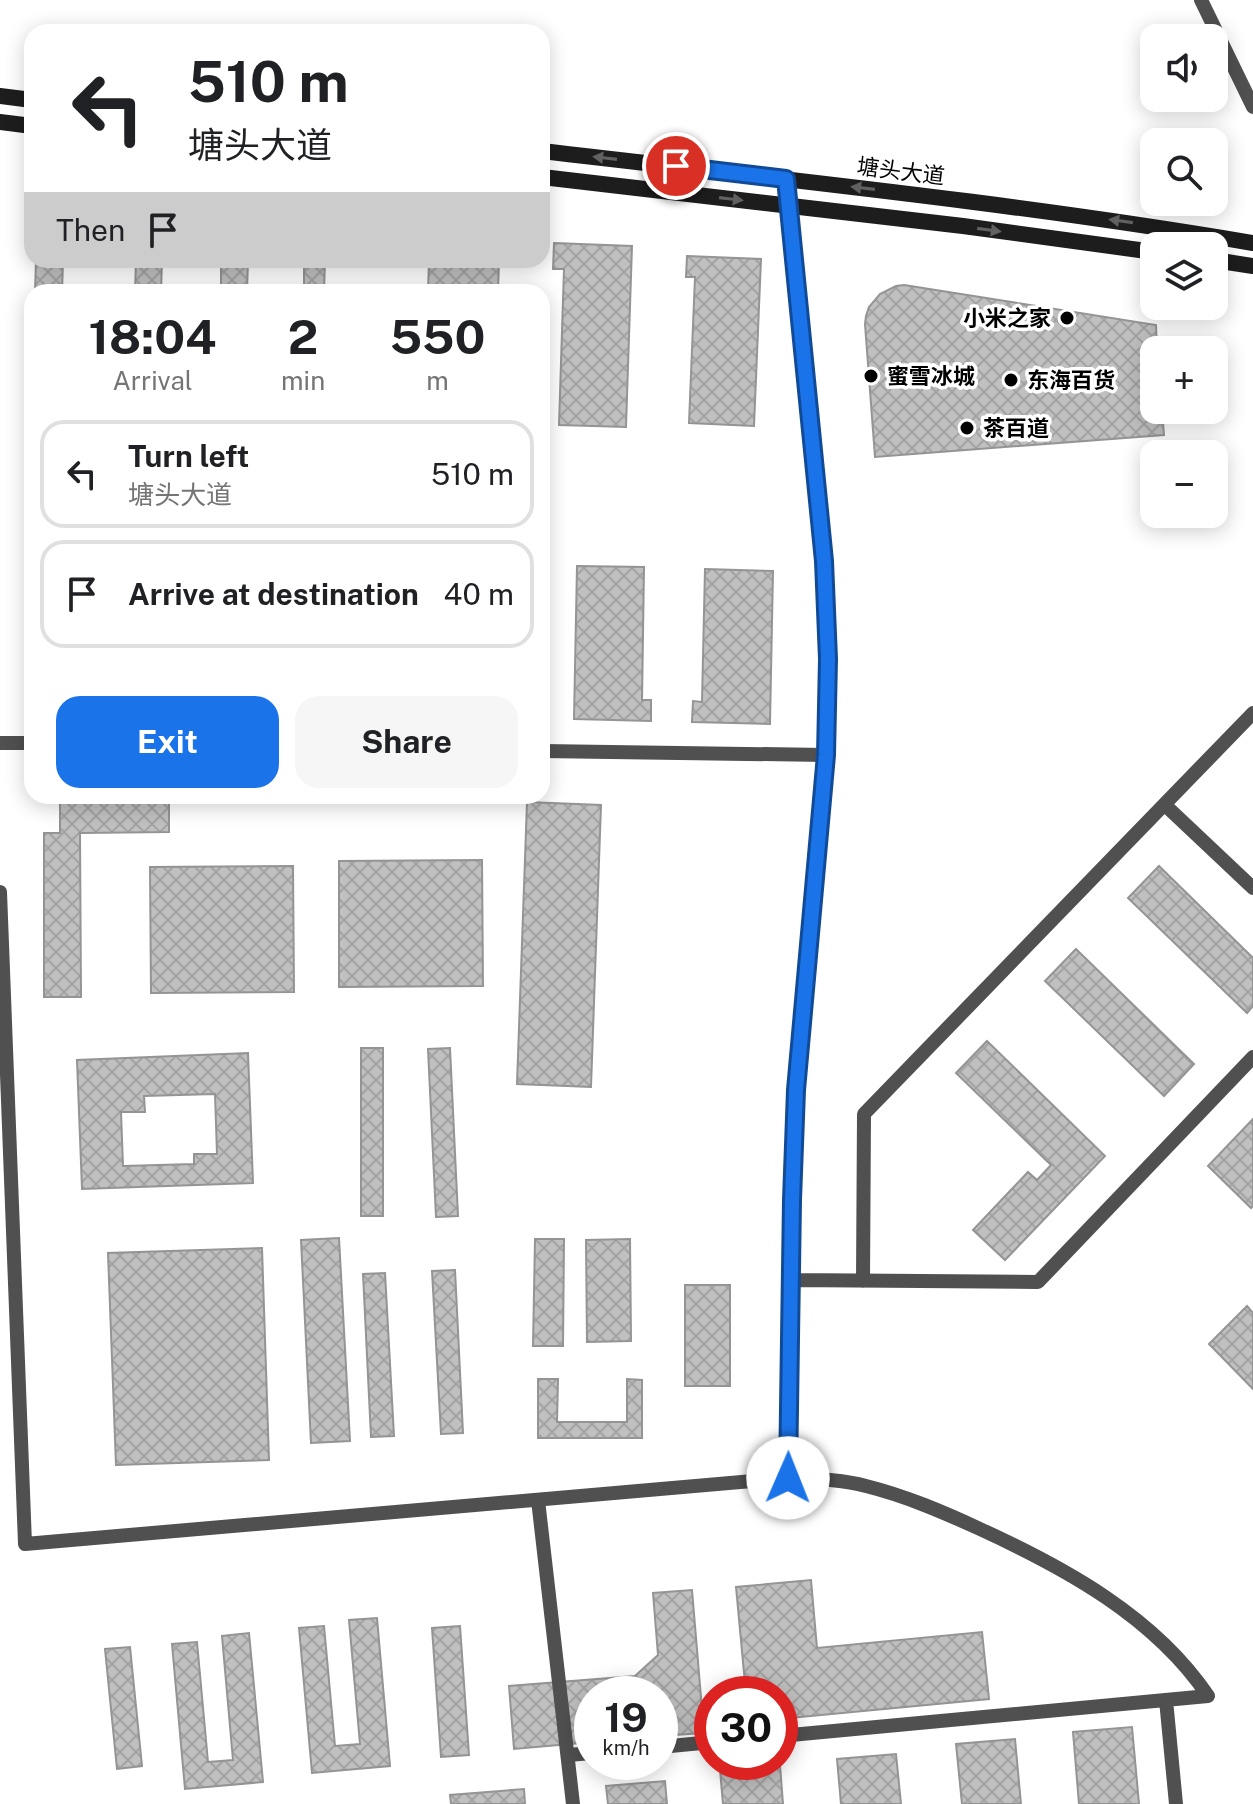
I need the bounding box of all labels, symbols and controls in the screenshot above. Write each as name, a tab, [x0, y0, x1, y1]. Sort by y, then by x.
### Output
map controls	[1140, 24, 1228, 528]
button: sound	[1140, 24, 1228, 112]
text: 510 m	[188, 49, 349, 115]
icon: left	[56, 56, 160, 160]
text: 塘头大道	[188, 124, 332, 166]
button: search	[1140, 128, 1228, 216]
pin	[642, 132, 710, 200]
icon: arrive	[654, 144, 698, 188]
one-way arrow	[592, 151, 617, 164]
street label: 塘头大道	[856, 153, 946, 189]
one-way arrow	[850, 182, 875, 195]
one-way arrow	[719, 193, 744, 206]
icon: arrive	[141, 208, 185, 252]
text: Then	[56, 212, 125, 248]
one-way arrow	[1108, 215, 1133, 228]
one-way arrow	[977, 224, 1002, 237]
button: layers	[1140, 232, 1228, 320]
place label: 小米之家	[963, 305, 1051, 331]
text: 18:04	[89, 308, 217, 365]
text: 2	[288, 308, 318, 365]
text: 550	[390, 308, 485, 365]
marker: 小米之家	[1058, 309, 1076, 327]
button: +	[1140, 336, 1228, 424]
place label: 蜜雪冰城	[887, 363, 975, 389]
text: Arrival	[112, 365, 193, 396]
text: min	[281, 365, 325, 396]
text: m	[426, 365, 449, 396]
marker: 蜜雪冰城	[862, 367, 880, 385]
place label: 东海百货	[1027, 367, 1115, 393]
marker: 东海百货	[1002, 371, 1020, 389]
place label: 茶百道	[983, 415, 1049, 441]
marker: 茶百道	[958, 419, 976, 437]
text: Turn left	[128, 438, 249, 474]
button: −	[1140, 440, 1228, 528]
icon: left	[60, 452, 104, 496]
text: 510 m	[431, 456, 514, 492]
text: 塘头大道	[128, 479, 232, 510]
icon: arrive	[60, 572, 104, 616]
text: Arrive at destination	[128, 576, 419, 612]
text: 40 m	[444, 576, 514, 612]
button: Exit	[56, 696, 279, 788]
button: Share	[295, 696, 518, 788]
position arrow	[746, 1436, 830, 1520]
speed limit sign: 30	[694, 1676, 798, 1780]
text: 19	[604, 1694, 648, 1741]
text: km/h	[602, 1736, 650, 1760]

